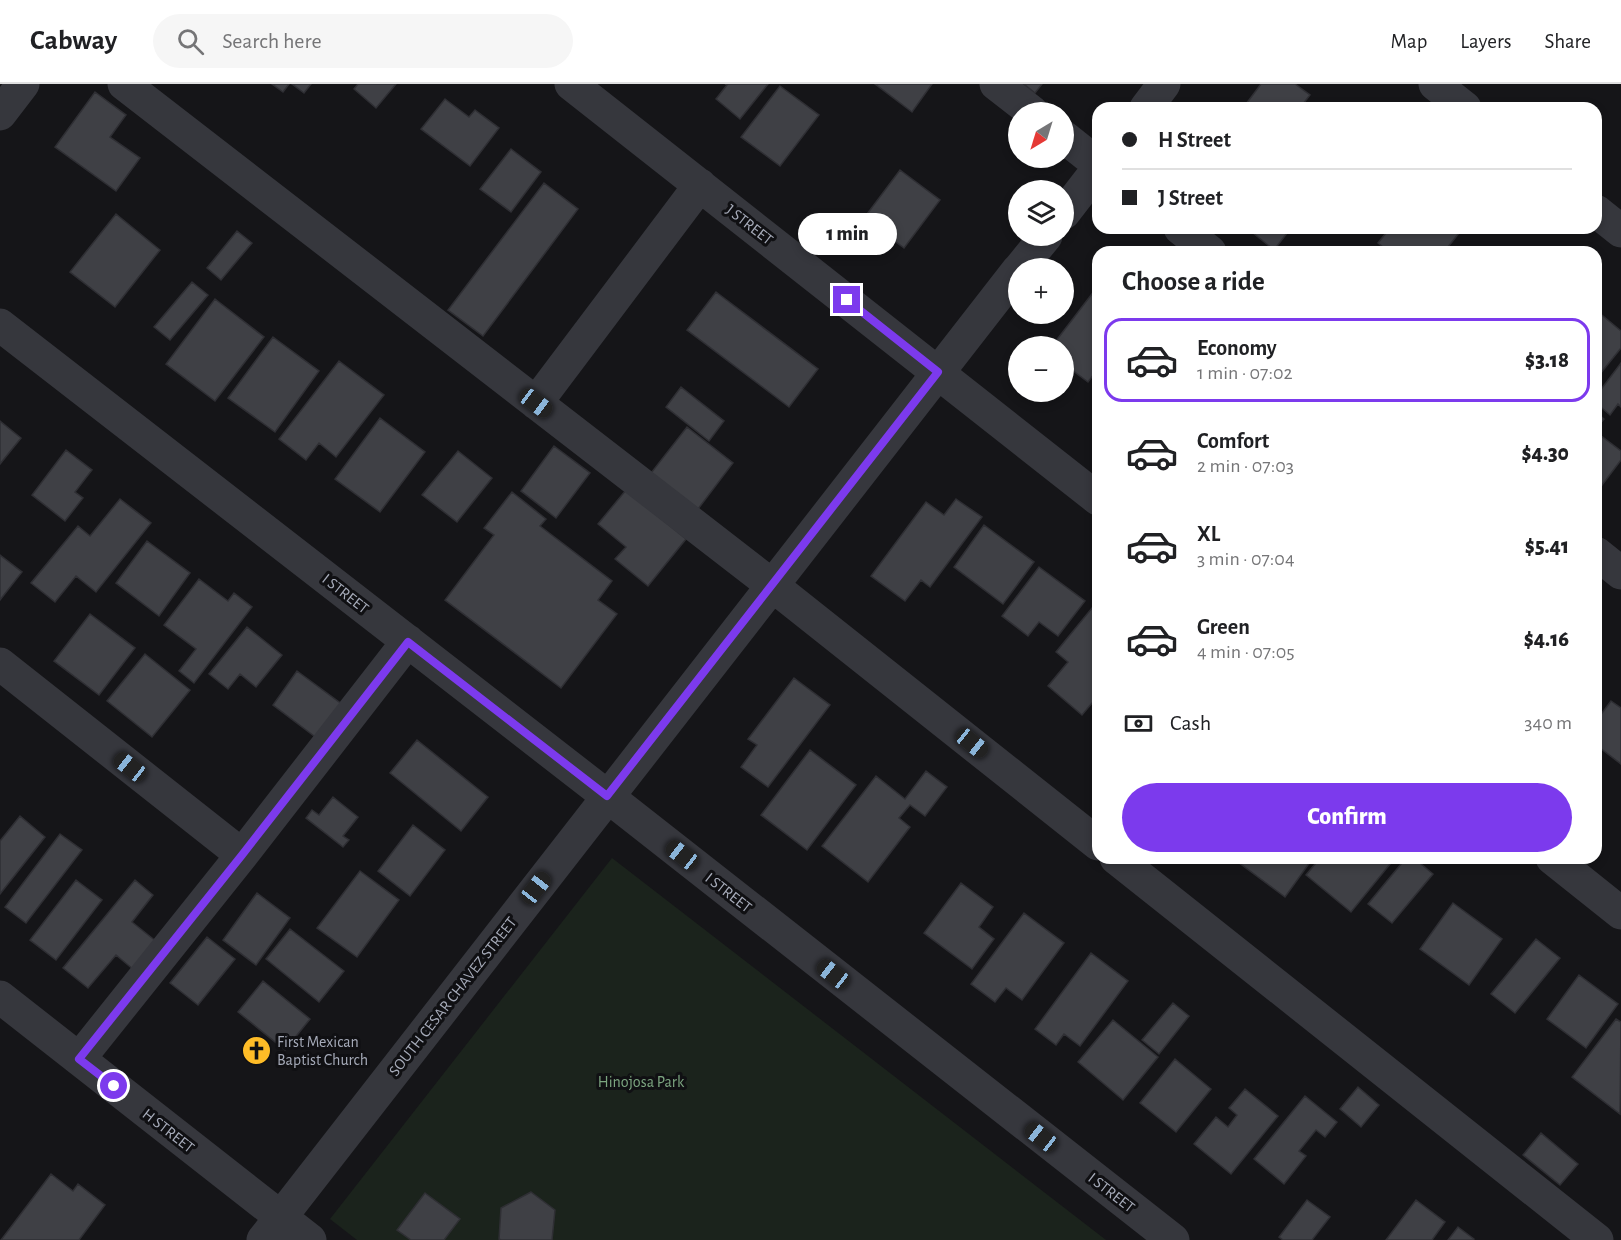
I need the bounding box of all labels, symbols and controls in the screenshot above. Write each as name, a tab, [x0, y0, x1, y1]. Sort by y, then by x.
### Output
search box	[153, 14, 573, 68]
icon: search	[174, 25, 207, 58]
text: Cabway	[30, 27, 117, 55]
text: Search here	[222, 30, 322, 52]
text: Map	[1391, 31, 1427, 52]
text: Layers	[1460, 31, 1511, 52]
text: Share	[1544, 31, 1591, 52]
north arrow	[1008, 102, 1074, 168]
map controls	[1008, 102, 1074, 402]
text: H Street	[1158, 129, 1231, 151]
button: layers	[1008, 180, 1074, 246]
text: J Street	[1158, 187, 1223, 209]
street label: J STREET	[723, 202, 776, 248]
callout: 1 min	[798, 213, 896, 255]
text: 1 min	[826, 224, 869, 244]
button: +	[1008, 258, 1074, 324]
text: Choose a ride	[1122, 268, 1265, 295]
route end	[833, 286, 860, 313]
icon: car	[1125, 333, 1179, 387]
button: −	[1008, 336, 1074, 402]
text: Economy	[1197, 337, 1277, 359]
text: $3.18	[1525, 349, 1569, 371]
text: 1 min · 07:02	[1197, 363, 1293, 383]
car	[516, 385, 556, 421]
icon: car	[1125, 426, 1179, 480]
text: Comfort	[1197, 430, 1269, 452]
text: $4.30	[1522, 442, 1569, 464]
text: 2 min · 07:03	[1197, 456, 1294, 476]
icon: car	[1125, 519, 1179, 573]
text: XL	[1197, 523, 1220, 545]
text: $5.41	[1525, 535, 1569, 557]
text: 3 min · 07:04	[1197, 549, 1295, 569]
street label: I STREET	[319, 571, 372, 617]
icon: car	[1125, 612, 1179, 666]
text: Green	[1197, 616, 1250, 638]
text: $4.16	[1524, 628, 1569, 650]
text: 4 min · 07:05	[1197, 642, 1295, 662]
icon: cash	[1122, 707, 1155, 740]
text: Cash	[1170, 712, 1211, 734]
text: 340 m	[1524, 713, 1572, 733]
car	[952, 725, 992, 761]
car	[110, 749, 150, 785]
button: Confirm	[1122, 783, 1572, 852]
car	[662, 837, 702, 873]
car	[518, 868, 554, 908]
street label: I STREET	[702, 870, 755, 916]
street label: SOUTH CESAR CHAVEZ STREET	[386, 914, 520, 1079]
car	[813, 956, 853, 992]
church icon: First Mexican Baptist Church	[240, 1034, 272, 1066]
place label: First Mexican Baptist Church	[277, 1034, 368, 1068]
route start	[100, 1072, 127, 1099]
park label: Hinojosa Park	[598, 1074, 685, 1091]
street label: H STREET	[139, 1106, 197, 1156]
car	[1021, 1119, 1061, 1155]
street label: I STREET	[1085, 1170, 1138, 1216]

